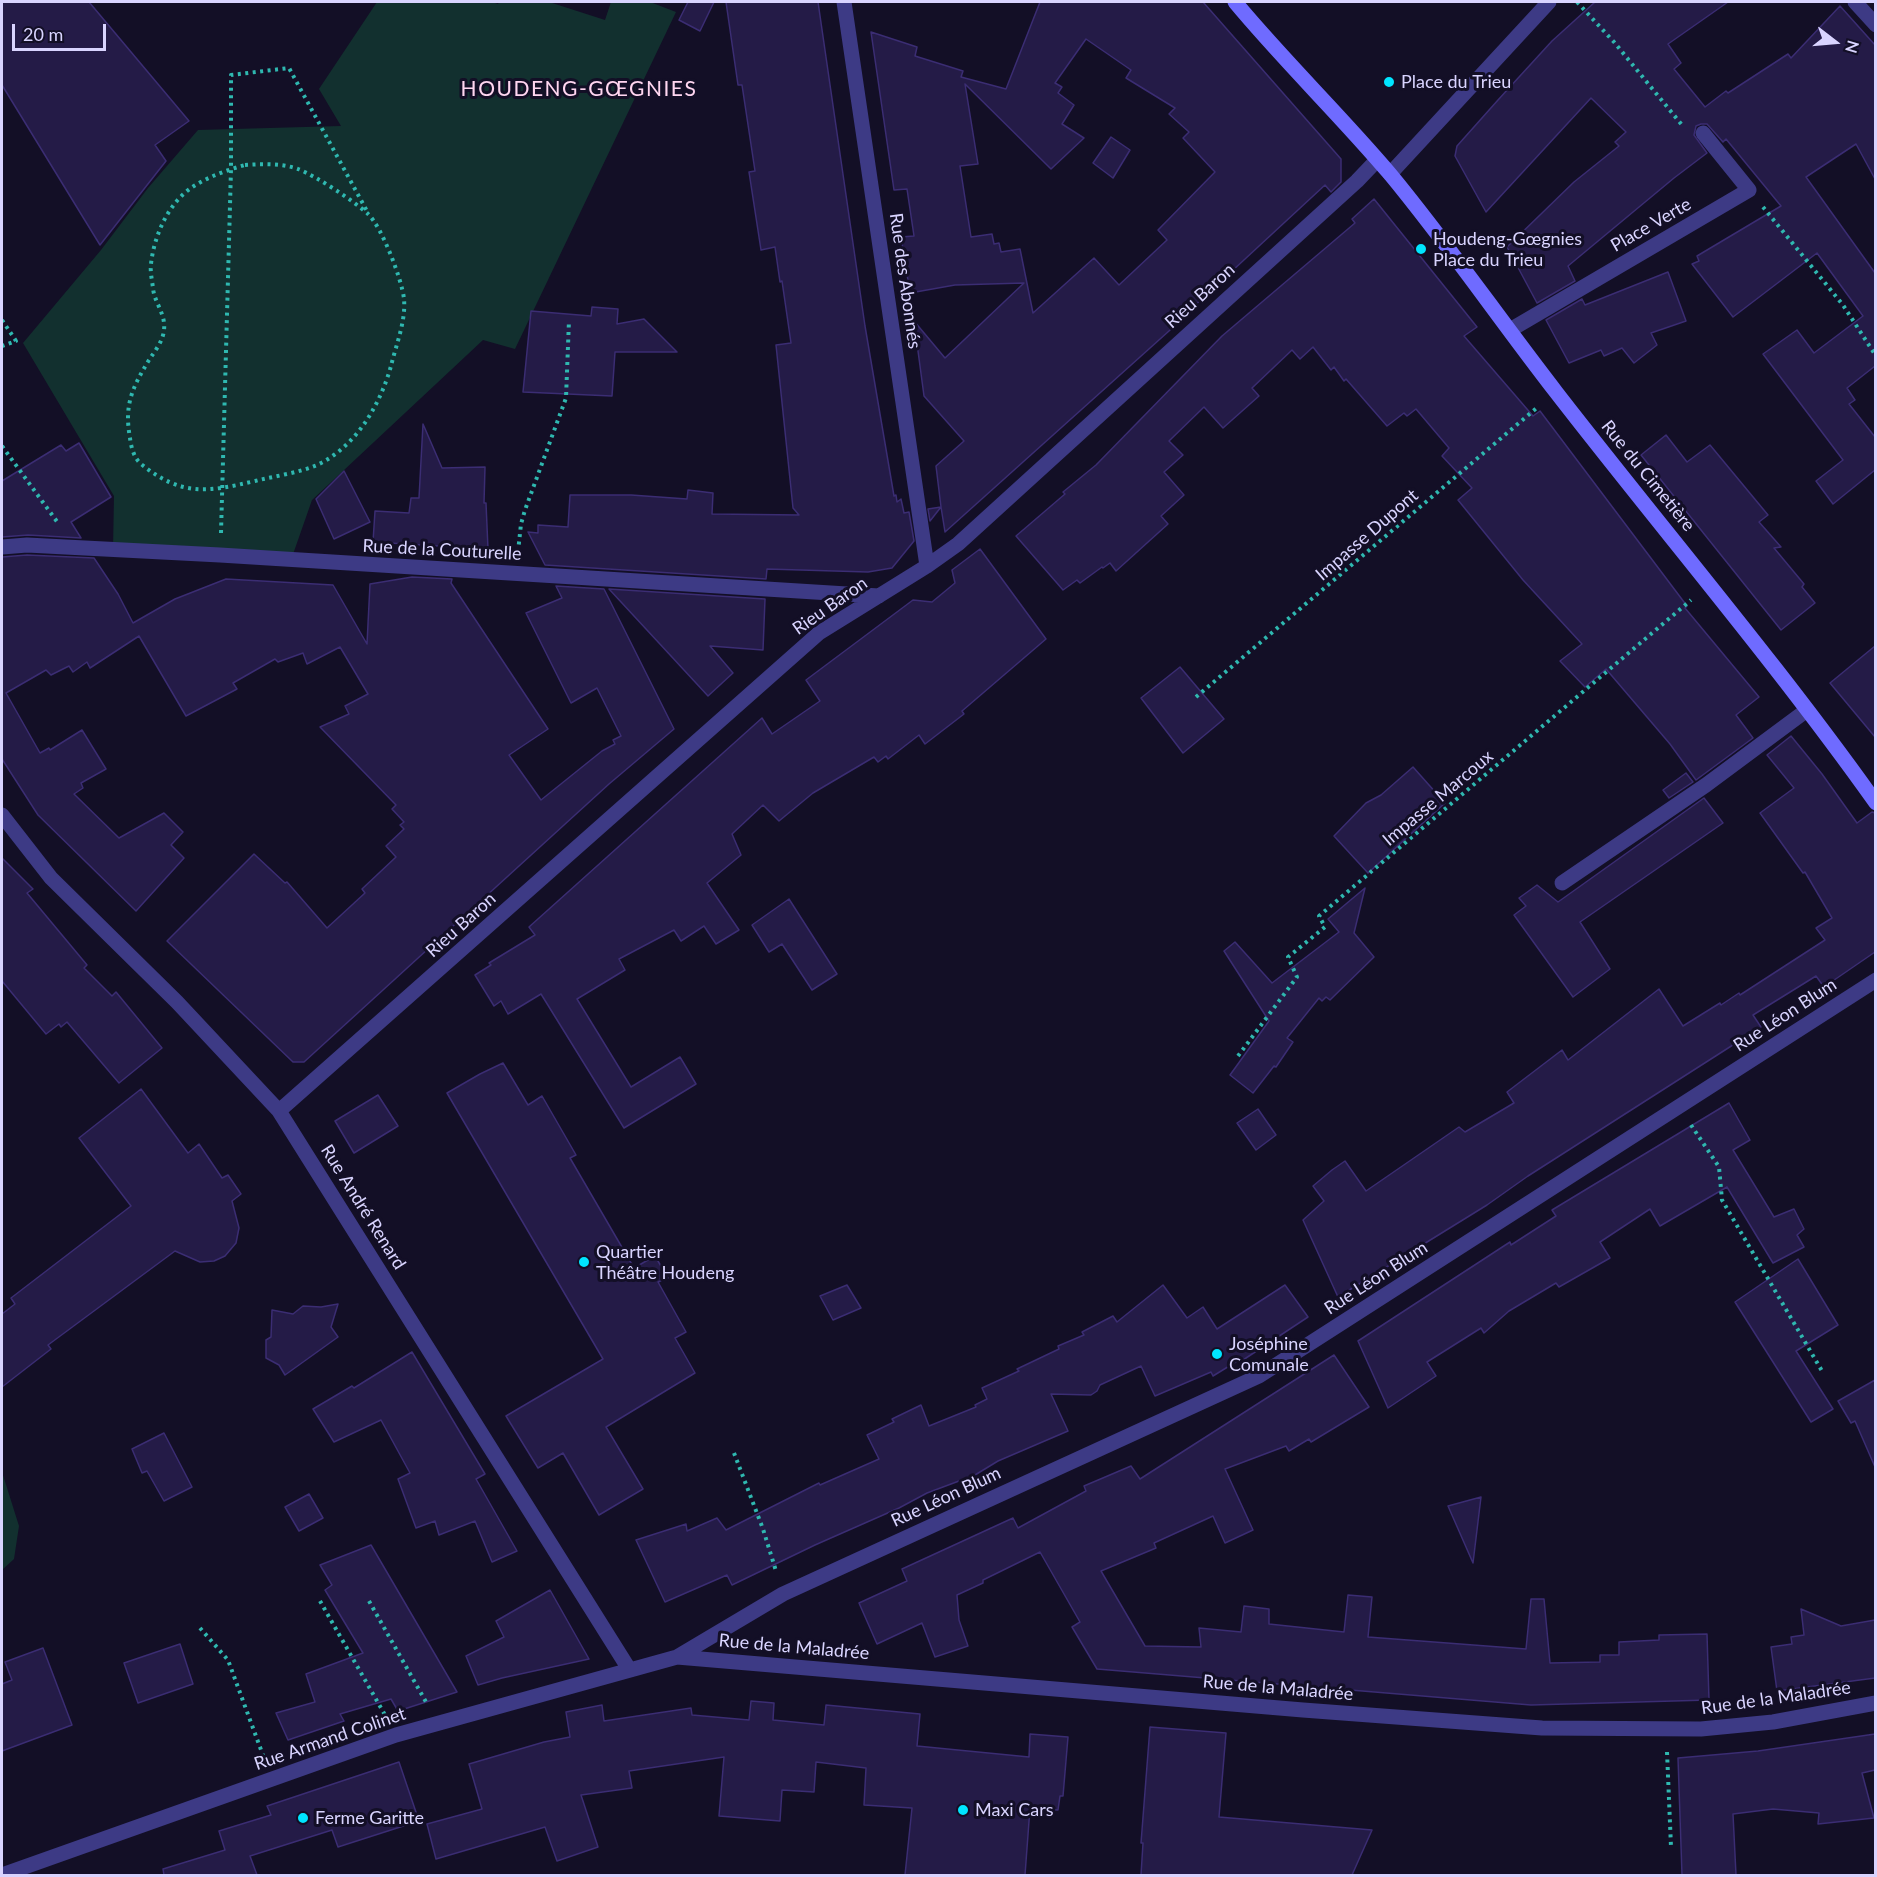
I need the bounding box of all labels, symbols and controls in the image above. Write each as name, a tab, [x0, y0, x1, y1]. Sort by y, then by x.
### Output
scale bar	[15, 12, 110, 50]
north arrow	[1805, 12, 1865, 72]
text: 20 m	[23, 23, 63, 45]
text: N	[1842, 39, 1864, 56]
place label: Place du Trieu	[1401, 71, 1511, 93]
marker: Place du Trieu	[1382, 75, 1396, 89]
district label: HOUDENG-GŒGNIES	[461, 76, 697, 102]
street label: Place Verte	[1607, 193, 1695, 257]
street label: Rue des Abonnés	[885, 212, 925, 350]
place label: Houdeng-Gœgnies Place du Trieu	[1433, 228, 1582, 270]
marker: Houdeng-Gœgnies Place du Trieu	[1414, 242, 1428, 256]
street label: Rieu Baron	[1161, 259, 1239, 333]
street label: Rue du Cimetière	[1597, 416, 1699, 536]
street label: Impasse Dupont	[1311, 485, 1423, 585]
street label: Rue de la Couturelle	[362, 535, 522, 565]
street label: Rieu Baron	[788, 572, 872, 640]
street label: Impasse Marcoux	[1378, 745, 1498, 851]
street label: Rieu Baron	[422, 888, 500, 962]
street label: Rue Léon Blum	[1729, 974, 1841, 1056]
street label: Rue André Renard	[316, 1141, 410, 1273]
street label: Rue Léon Blum	[1320, 1237, 1432, 1319]
place label: Quartier Théâtre Houdeng	[596, 1241, 734, 1284]
marker: Quartier Théâtre Houdeng	[577, 1255, 591, 1269]
place label: Joséphine Comunale	[1229, 1333, 1309, 1376]
marker: Joséphine Comunale	[1210, 1347, 1224, 1361]
street label: Rue Léon Blum	[888, 1462, 1004, 1532]
street label: Rue de la Maladrée	[718, 1630, 870, 1664]
street label: Rue de la Maladrée	[1202, 1671, 1354, 1705]
street label: Rue de la Maladrée	[1700, 1677, 1852, 1719]
street label: Rue Armand Colinet	[251, 1703, 409, 1775]
place label: Maxi Cars	[975, 1799, 1054, 1821]
marker: Maxi Cars	[956, 1803, 970, 1817]
place label: Ferme Garitte	[315, 1807, 424, 1829]
marker: Ferme Garitte	[296, 1811, 310, 1825]

